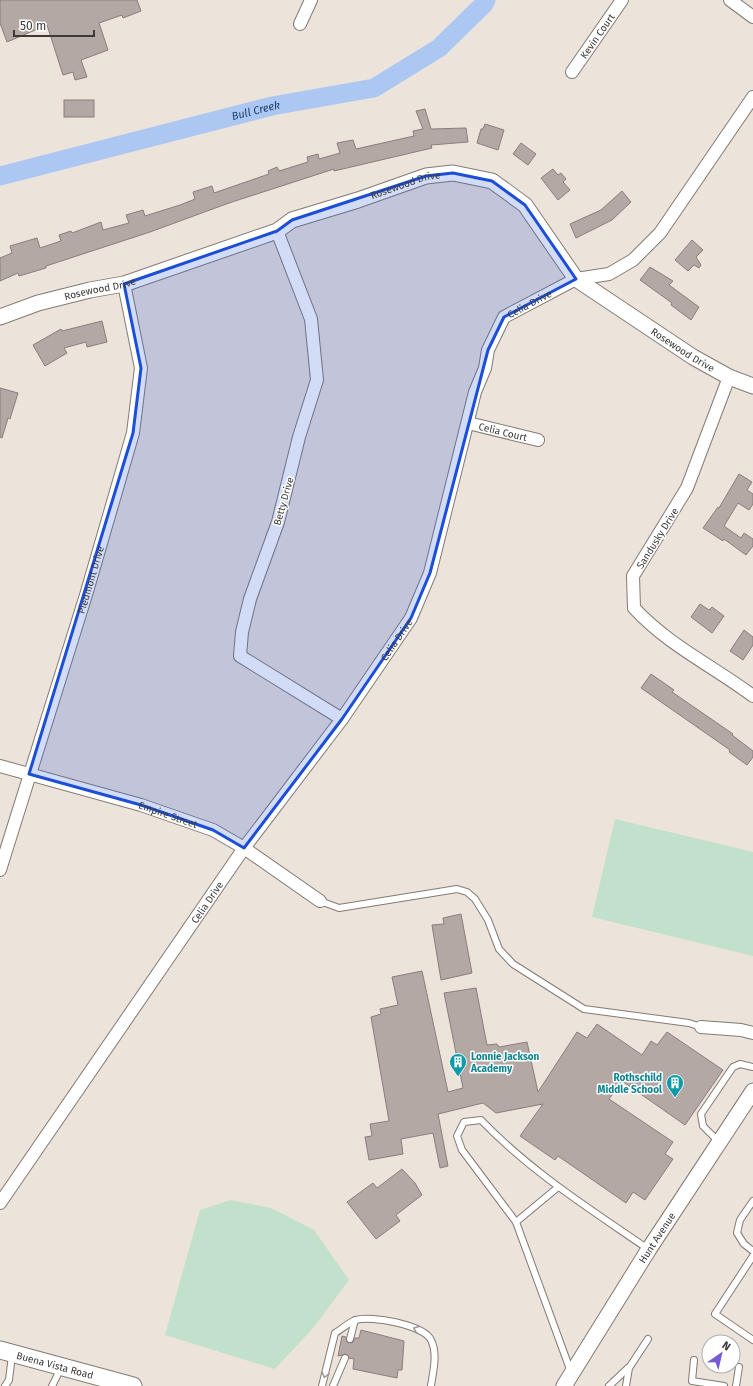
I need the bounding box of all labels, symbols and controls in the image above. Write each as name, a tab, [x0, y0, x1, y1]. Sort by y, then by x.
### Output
street label: Kevin Court	[578, 11, 618, 61]
scale bar	[14, 12, 94, 38]
text: 50 m	[20, 19, 46, 33]
water label: Bull Creek	[230, 99, 281, 123]
street label: Rosewood Drive	[369, 169, 441, 202]
street label: Rosewood Drive	[63, 275, 137, 303]
street label: Celia Drive	[506, 288, 554, 321]
street label: Rosewood Drive	[648, 326, 716, 375]
street label: Celia Court	[477, 421, 528, 444]
street label: Betty Drive	[271, 476, 297, 527]
street label: Sandusky Drive	[634, 506, 681, 571]
street label: Piedmont Drive	[75, 545, 107, 615]
street label: Celia Drive	[379, 617, 416, 663]
street label: Empire Street	[137, 800, 199, 831]
street label: Celia Drive	[189, 879, 226, 926]
place label: Lonnie Jackson Academy	[470, 1051, 540, 1075]
building icon: Lonnie Jackson Academy	[448, 1052, 468, 1077]
place label: Rothschild Middle School	[598, 1072, 662, 1096]
building icon: Rothschild Middle School	[665, 1073, 685, 1098]
street label: Hunt Avenue	[637, 1211, 678, 1266]
one-way arrow	[413, 1326, 420, 1334]
north arrow	[701, 1334, 741, 1374]
text: N	[720, 1339, 733, 1354]
street label: Buena Vista Road	[15, 1350, 95, 1382]
one-way arrow	[321, 1371, 330, 1378]

